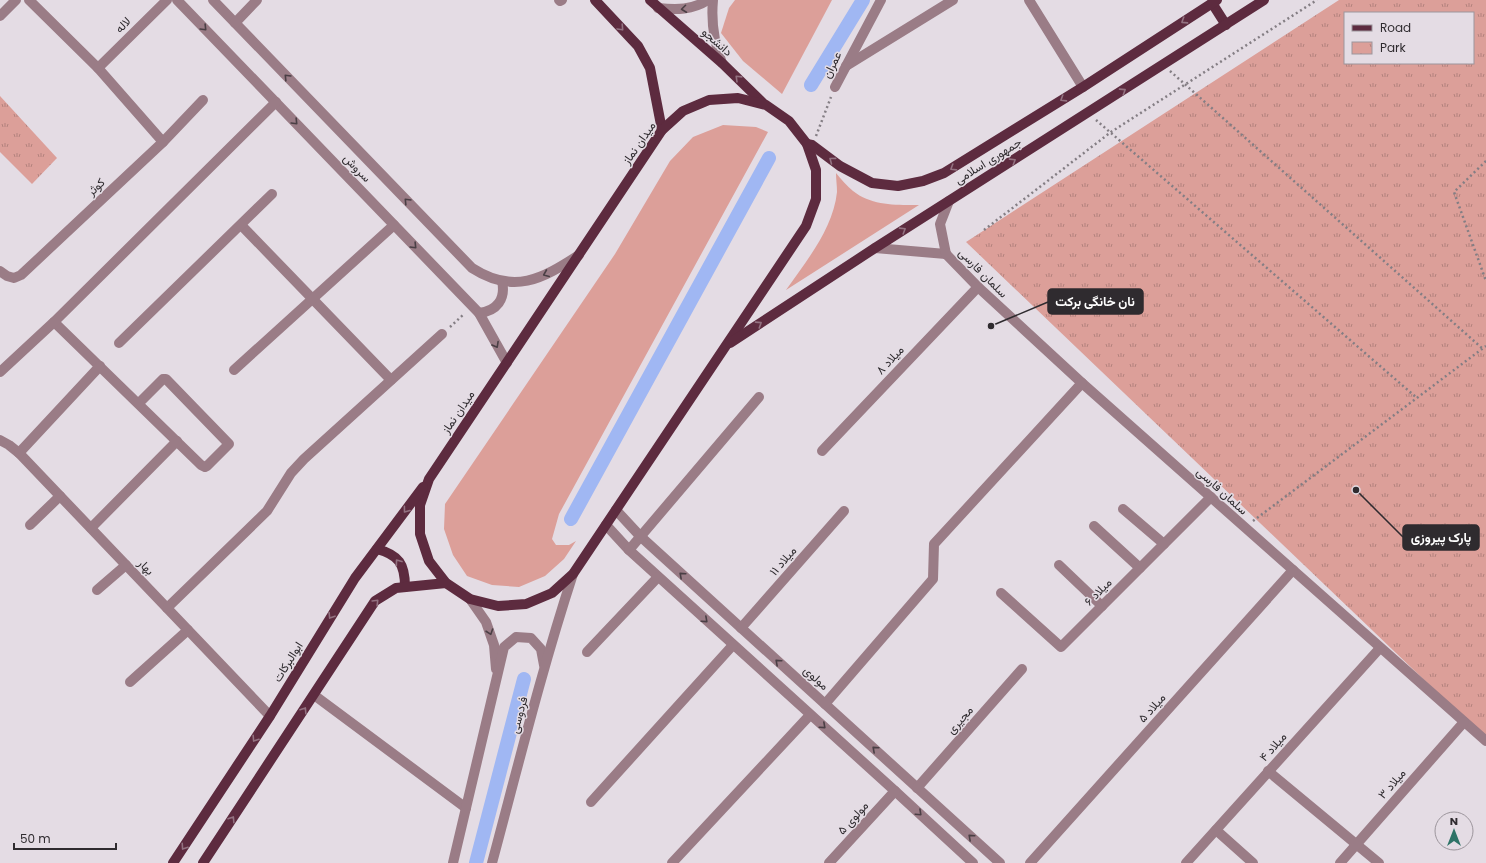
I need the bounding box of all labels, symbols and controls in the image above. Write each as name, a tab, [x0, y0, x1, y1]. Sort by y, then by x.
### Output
one-way arrow	[681, 4, 687, 13]
legend	[1344, 12, 1474, 64]
street label: لاله	[111, 13, 134, 36]
one-way arrow	[1181, 16, 1188, 24]
text: Road	[1380, 19, 1411, 36]
one-way arrow	[200, 23, 207, 31]
one-way arrow	[617, 23, 624, 31]
street label: دانشجو	[698, 24, 737, 60]
text: Park	[1380, 39, 1407, 56]
street label: عمران	[818, 49, 845, 81]
one-way arrow	[284, 74, 292, 82]
one-way arrow	[735, 75, 743, 83]
one-way arrow	[1119, 88, 1126, 96]
one-way arrow	[1060, 94, 1067, 102]
one-way arrow	[290, 117, 298, 125]
street label: میدان نماز	[617, 118, 660, 168]
street label: جمهوری اسلامی	[951, 133, 1024, 188]
street label: سروش	[340, 150, 375, 186]
one-way arrow	[830, 158, 837, 165]
one-way arrow	[1009, 158, 1016, 165]
one-way arrow	[950, 163, 957, 171]
street label: کوثر	[82, 174, 108, 200]
one-way arrow	[404, 198, 412, 206]
one-way arrow	[899, 227, 906, 235]
one-way arrow	[409, 241, 417, 249]
street label: سلمان فارسی	[955, 244, 1012, 301]
one-way arrow	[542, 269, 550, 277]
callout: نان خانگی برکت	[1048, 289, 1143, 314]
text: نان خانگی برکت	[1055, 292, 1135, 311]
one-way arrow	[755, 321, 762, 329]
one-way arrow	[492, 341, 499, 348]
street label: میلاد ۸	[872, 341, 907, 378]
street label: میدان نماز	[436, 387, 478, 438]
street label: سلمان فارسی	[1193, 463, 1252, 518]
one-way arrow	[404, 505, 411, 512]
callout: پارک پیروزی	[1403, 525, 1479, 550]
text: پارک پیروزی	[1411, 528, 1471, 547]
street label: میلاد ۱۱	[765, 542, 800, 579]
street label: بهار	[134, 554, 158, 579]
one-way arrow	[396, 560, 403, 567]
one-way arrow	[679, 572, 687, 579]
street label: میلاد ۶	[1080, 574, 1115, 609]
one-way arrow	[371, 599, 379, 607]
one-way arrow	[329, 612, 336, 619]
one-way arrow	[700, 615, 708, 622]
one-way arrow	[485, 629, 493, 636]
street label: ابوالبرکات	[269, 638, 307, 685]
one-way arrow	[776, 660, 783, 667]
street label: مولوی	[800, 662, 833, 694]
street label: میلاد ۵	[1134, 689, 1169, 726]
street label: فردوسی	[505, 695, 532, 735]
street label: مجیری	[942, 702, 977, 737]
one-way arrow	[299, 707, 307, 714]
one-way arrow	[818, 721, 825, 728]
street label: میلاد ۴	[1255, 728, 1290, 765]
one-way arrow	[253, 734, 260, 741]
one-way arrow	[872, 747, 880, 754]
street label: میلاد ۳	[1374, 765, 1409, 802]
street label: مولوی ۵	[833, 797, 872, 838]
one-way arrow	[914, 808, 922, 816]
north arrow	[1434, 811, 1474, 851]
text: N	[1450, 813, 1458, 829]
one-way arrow	[228, 816, 235, 823]
scale bar	[14, 825, 116, 851]
text: 50 m	[20, 830, 51, 847]
one-way arrow	[968, 834, 976, 841]
one-way arrow	[181, 843, 189, 850]

